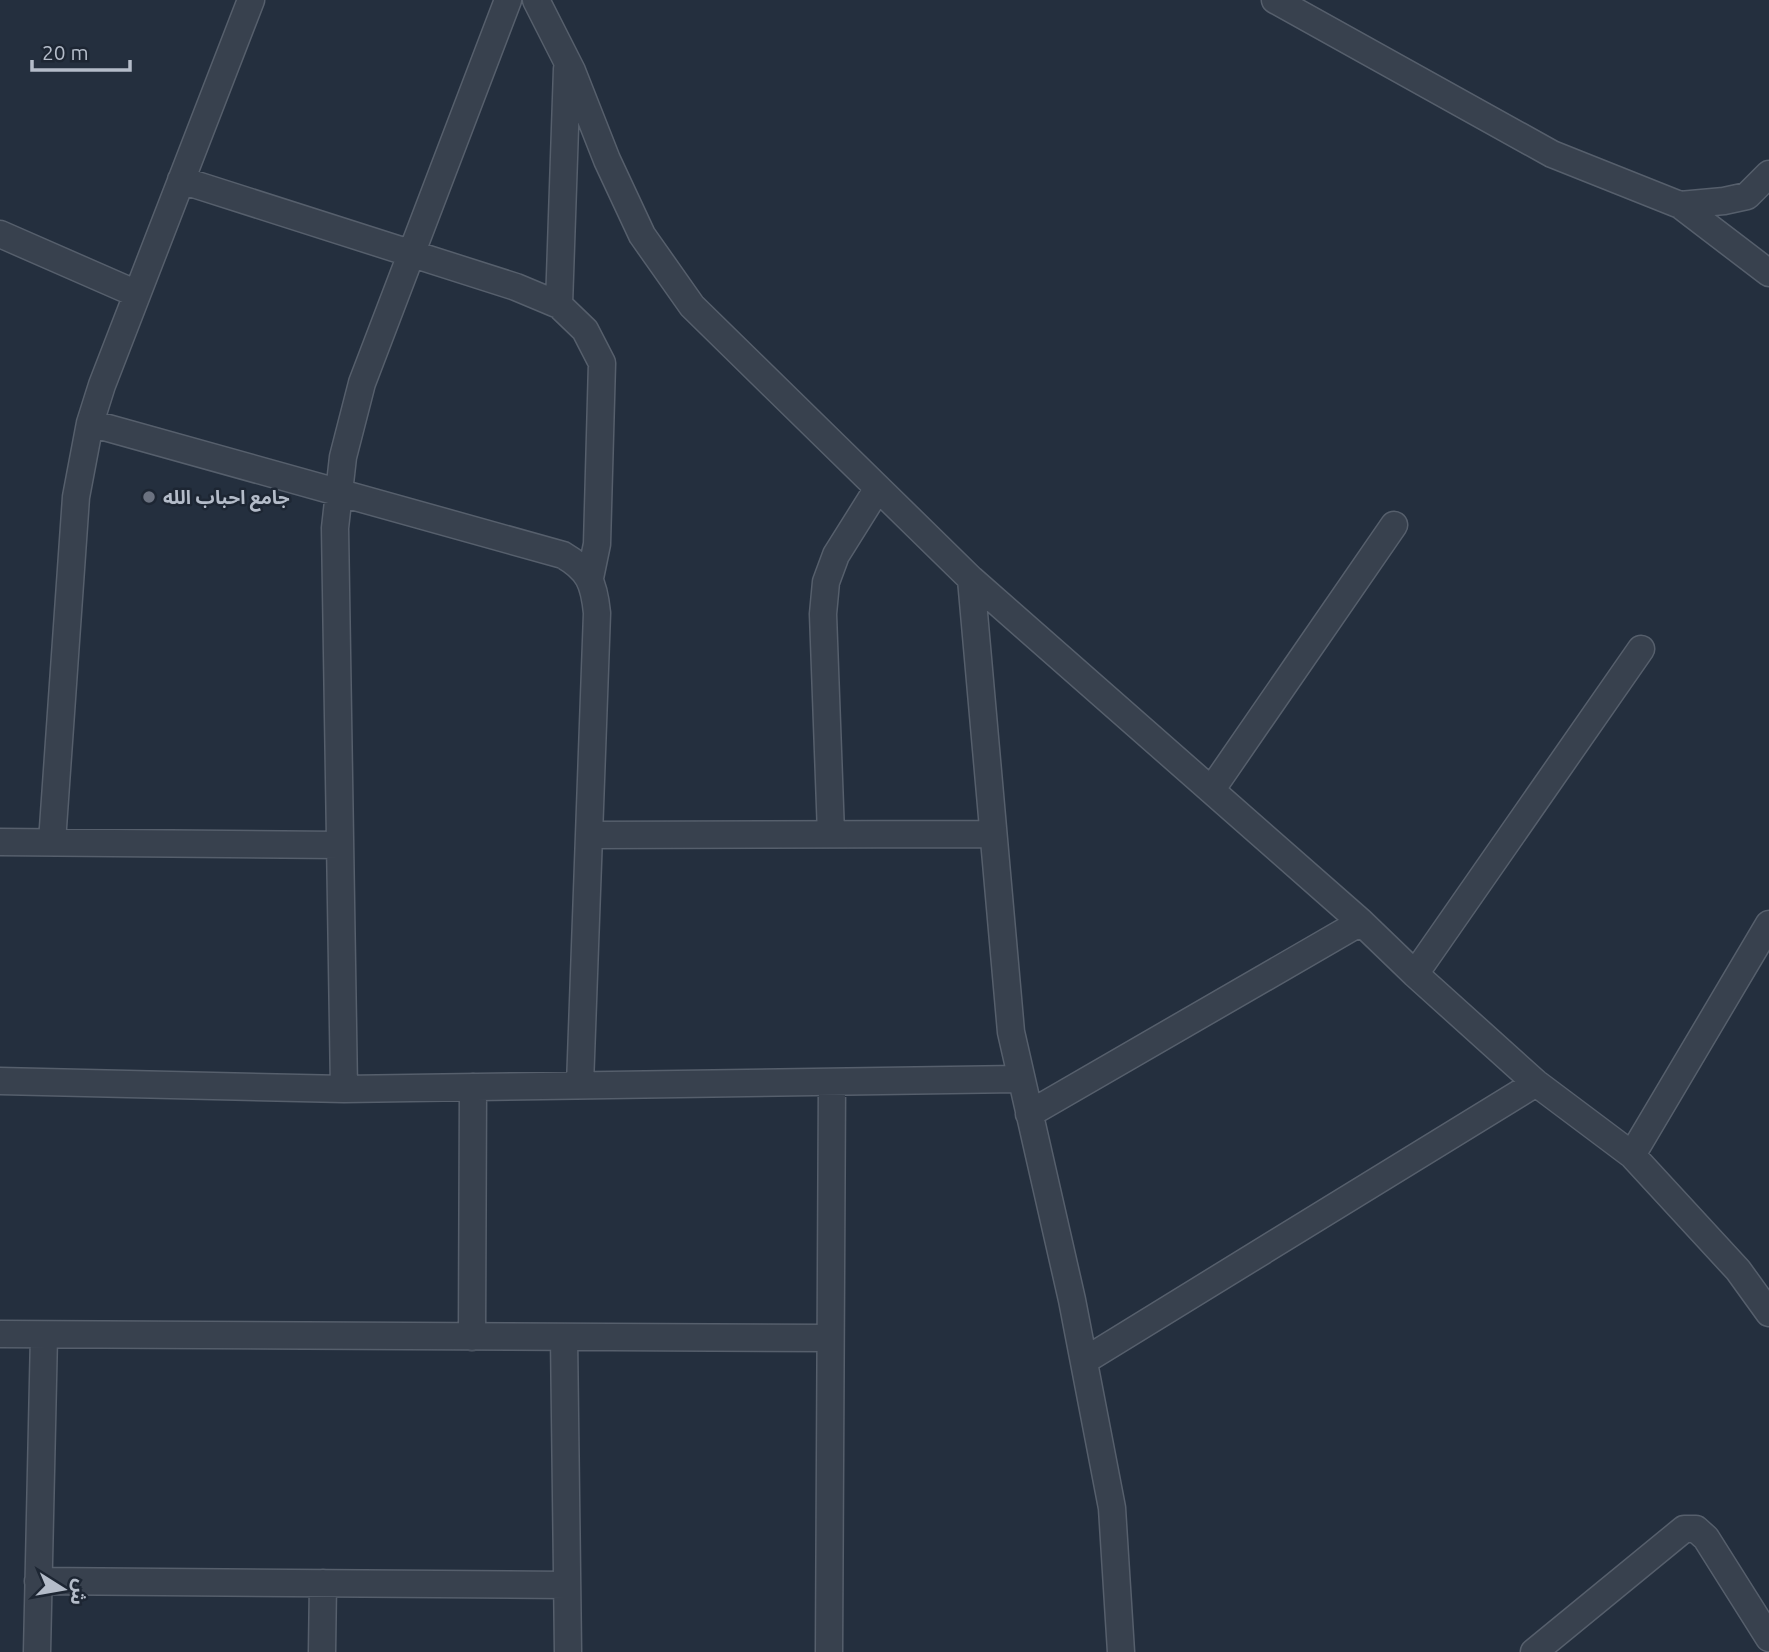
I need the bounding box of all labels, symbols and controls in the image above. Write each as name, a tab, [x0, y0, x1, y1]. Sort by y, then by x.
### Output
scale bar	[32, 28, 130, 72]
text: 20 m	[42, 40, 89, 64]
place label: جامع احباب الله	[163, 486, 290, 512]
marker: جامع احباب الله	[141, 489, 157, 505]
north arrow	[28, 1554, 98, 1624]
text: ش	[66, 1577, 93, 1607]

